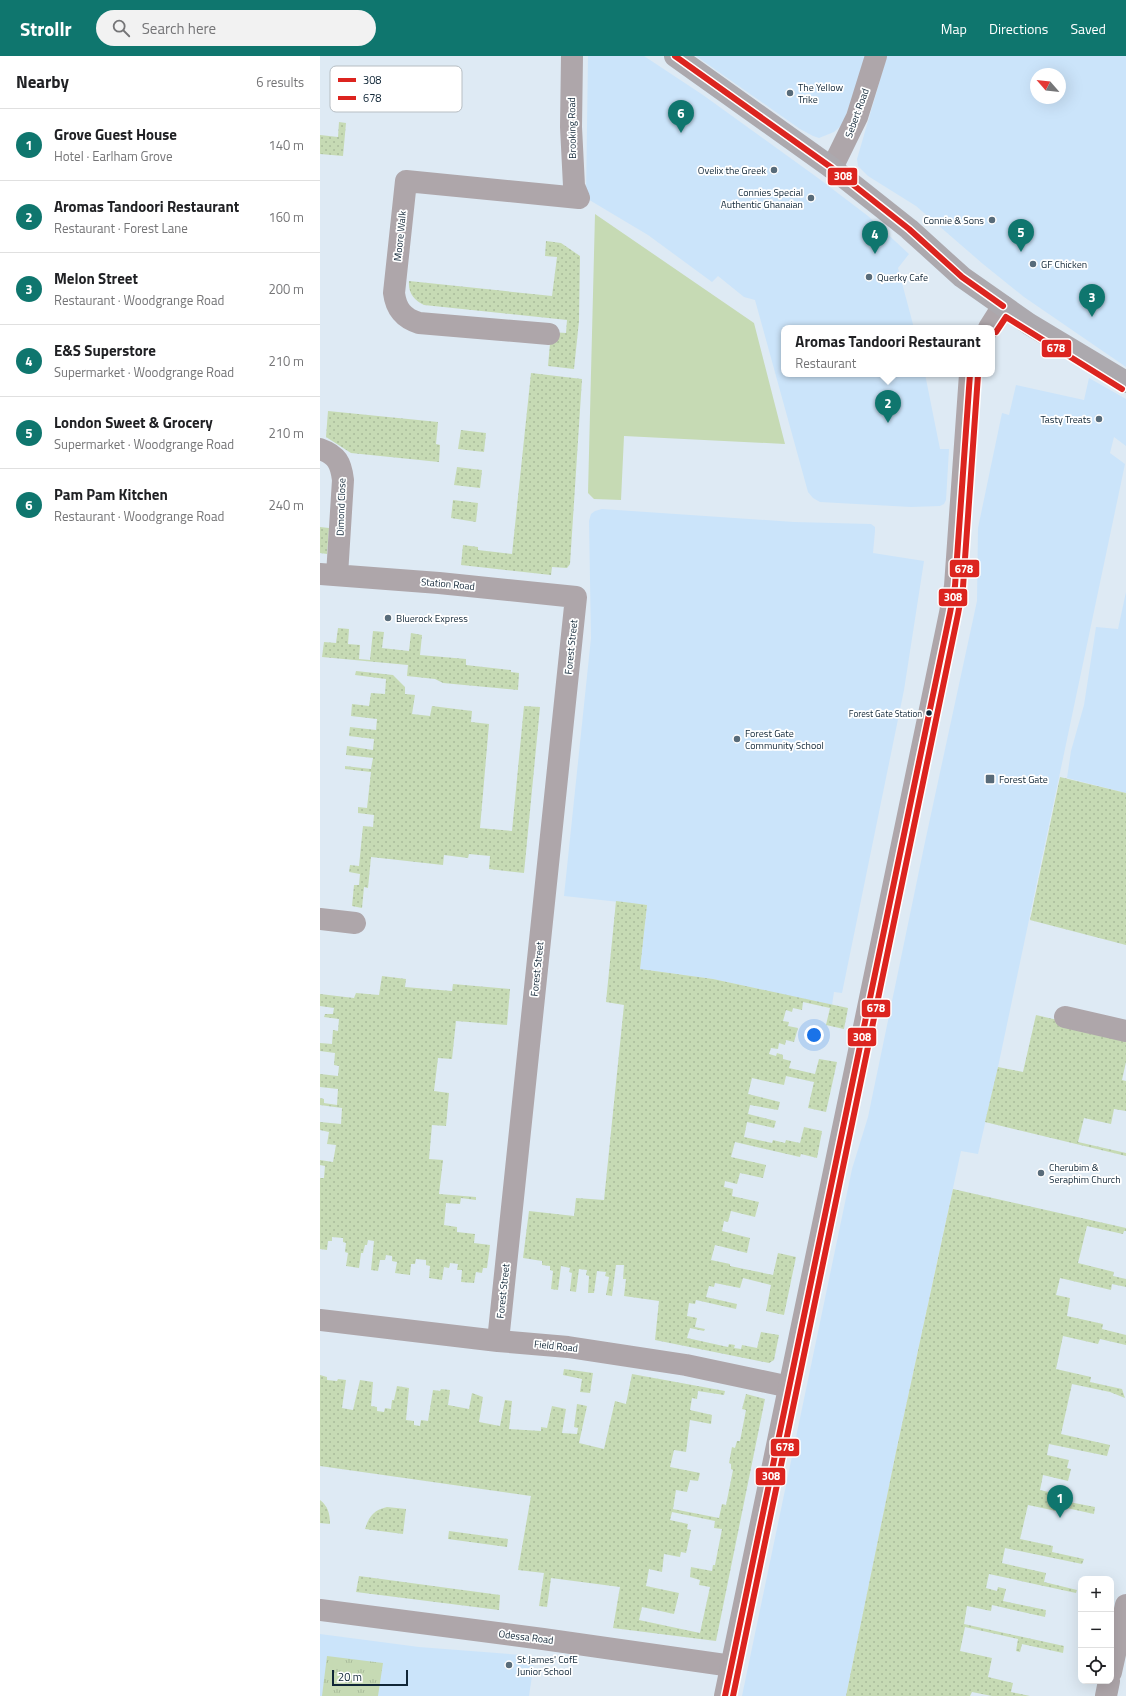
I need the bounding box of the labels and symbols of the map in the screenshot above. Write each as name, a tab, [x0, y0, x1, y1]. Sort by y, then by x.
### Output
legend	[330, 66, 462, 112]
north arrow	[1030, 68, 1066, 104]
text: 308	[363, 72, 381, 88]
place label: The Yellow Trike	[798, 80, 843, 107]
street label: Sebert Road	[841, 86, 873, 140]
marker: The Yellow Trike	[785, 88, 795, 98]
text: 678	[363, 90, 381, 106]
street label: Brooking Road	[564, 97, 580, 159]
pin: 6	[668, 100, 694, 133]
place label: Ovelix the Greek	[698, 163, 766, 178]
marker: Ovelix the Greek	[769, 165, 779, 175]
line badge: 308	[827, 167, 858, 186]
text: 308	[834, 168, 852, 184]
place label: Connies Special Authentic Ghanaian	[721, 185, 803, 212]
marker: Connies Special Authentic Ghanaian	[806, 193, 816, 203]
street label: Moore Walk	[390, 210, 410, 262]
place label: Connie & Sons	[923, 213, 984, 228]
marker: Connie & Sons	[987, 215, 997, 225]
pin: 5	[1008, 219, 1034, 252]
pin: 4	[862, 221, 888, 254]
place label: GF Chicken	[1041, 257, 1087, 272]
marker: GF Chicken	[1028, 259, 1038, 269]
place label: Querky Cafe	[877, 270, 928, 285]
marker: Querky Cafe	[864, 272, 874, 282]
pin: 3	[1079, 284, 1105, 317]
line badge: 678	[1041, 339, 1072, 358]
text: 678	[1047, 340, 1065, 356]
pin: 2	[875, 390, 901, 423]
place label: Tasty Treats	[1040, 412, 1091, 427]
marker: Tasty Treats	[1094, 414, 1104, 424]
street label: Dimond Close	[332, 478, 350, 536]
line badge: 678	[949, 559, 980, 578]
text: 678	[955, 561, 973, 577]
street label: Station Road	[420, 574, 476, 594]
line badge: 308	[938, 588, 968, 607]
text: 308	[944, 589, 962, 605]
place label: Bluerock Express	[396, 611, 468, 626]
marker: Bluerock Express	[383, 613, 393, 623]
street label: Forest Street	[561, 618, 581, 675]
place label: Forest Gate Station	[849, 707, 922, 720]
marker: Forest Gate Station	[924, 708, 934, 718]
place label: Forest Gate Community School	[745, 726, 824, 753]
marker: Forest Gate Community School	[732, 734, 742, 744]
place label: Forest Gate	[999, 772, 1048, 787]
marker: Forest Gate	[984, 773, 996, 785]
street label: Forest Street	[527, 940, 547, 997]
line badge: 678	[861, 999, 891, 1018]
text: 678	[867, 1000, 885, 1016]
your location	[804, 1025, 824, 1045]
line badge: 308	[847, 1027, 877, 1047]
text: 308	[853, 1029, 871, 1045]
place label: Cherubim & Seraphim Church	[1049, 1160, 1121, 1187]
marker: Cherubim & Seraphim Church	[1036, 1168, 1046, 1178]
street label: Forest Street	[493, 1262, 513, 1319]
street label: Field Road	[533, 1336, 579, 1356]
line badge: 678	[770, 1438, 800, 1457]
text: 678	[776, 1439, 794, 1455]
line badge: 308	[755, 1467, 786, 1486]
text: 308	[762, 1468, 780, 1484]
pin: 1	[1047, 1485, 1073, 1518]
street label: Odessa Road	[498, 1626, 554, 1648]
place label: St James' CofE Junior School	[517, 1652, 578, 1679]
marker: St James' CofE Junior School	[504, 1660, 514, 1670]
scale bar	[332, 1668, 408, 1687]

